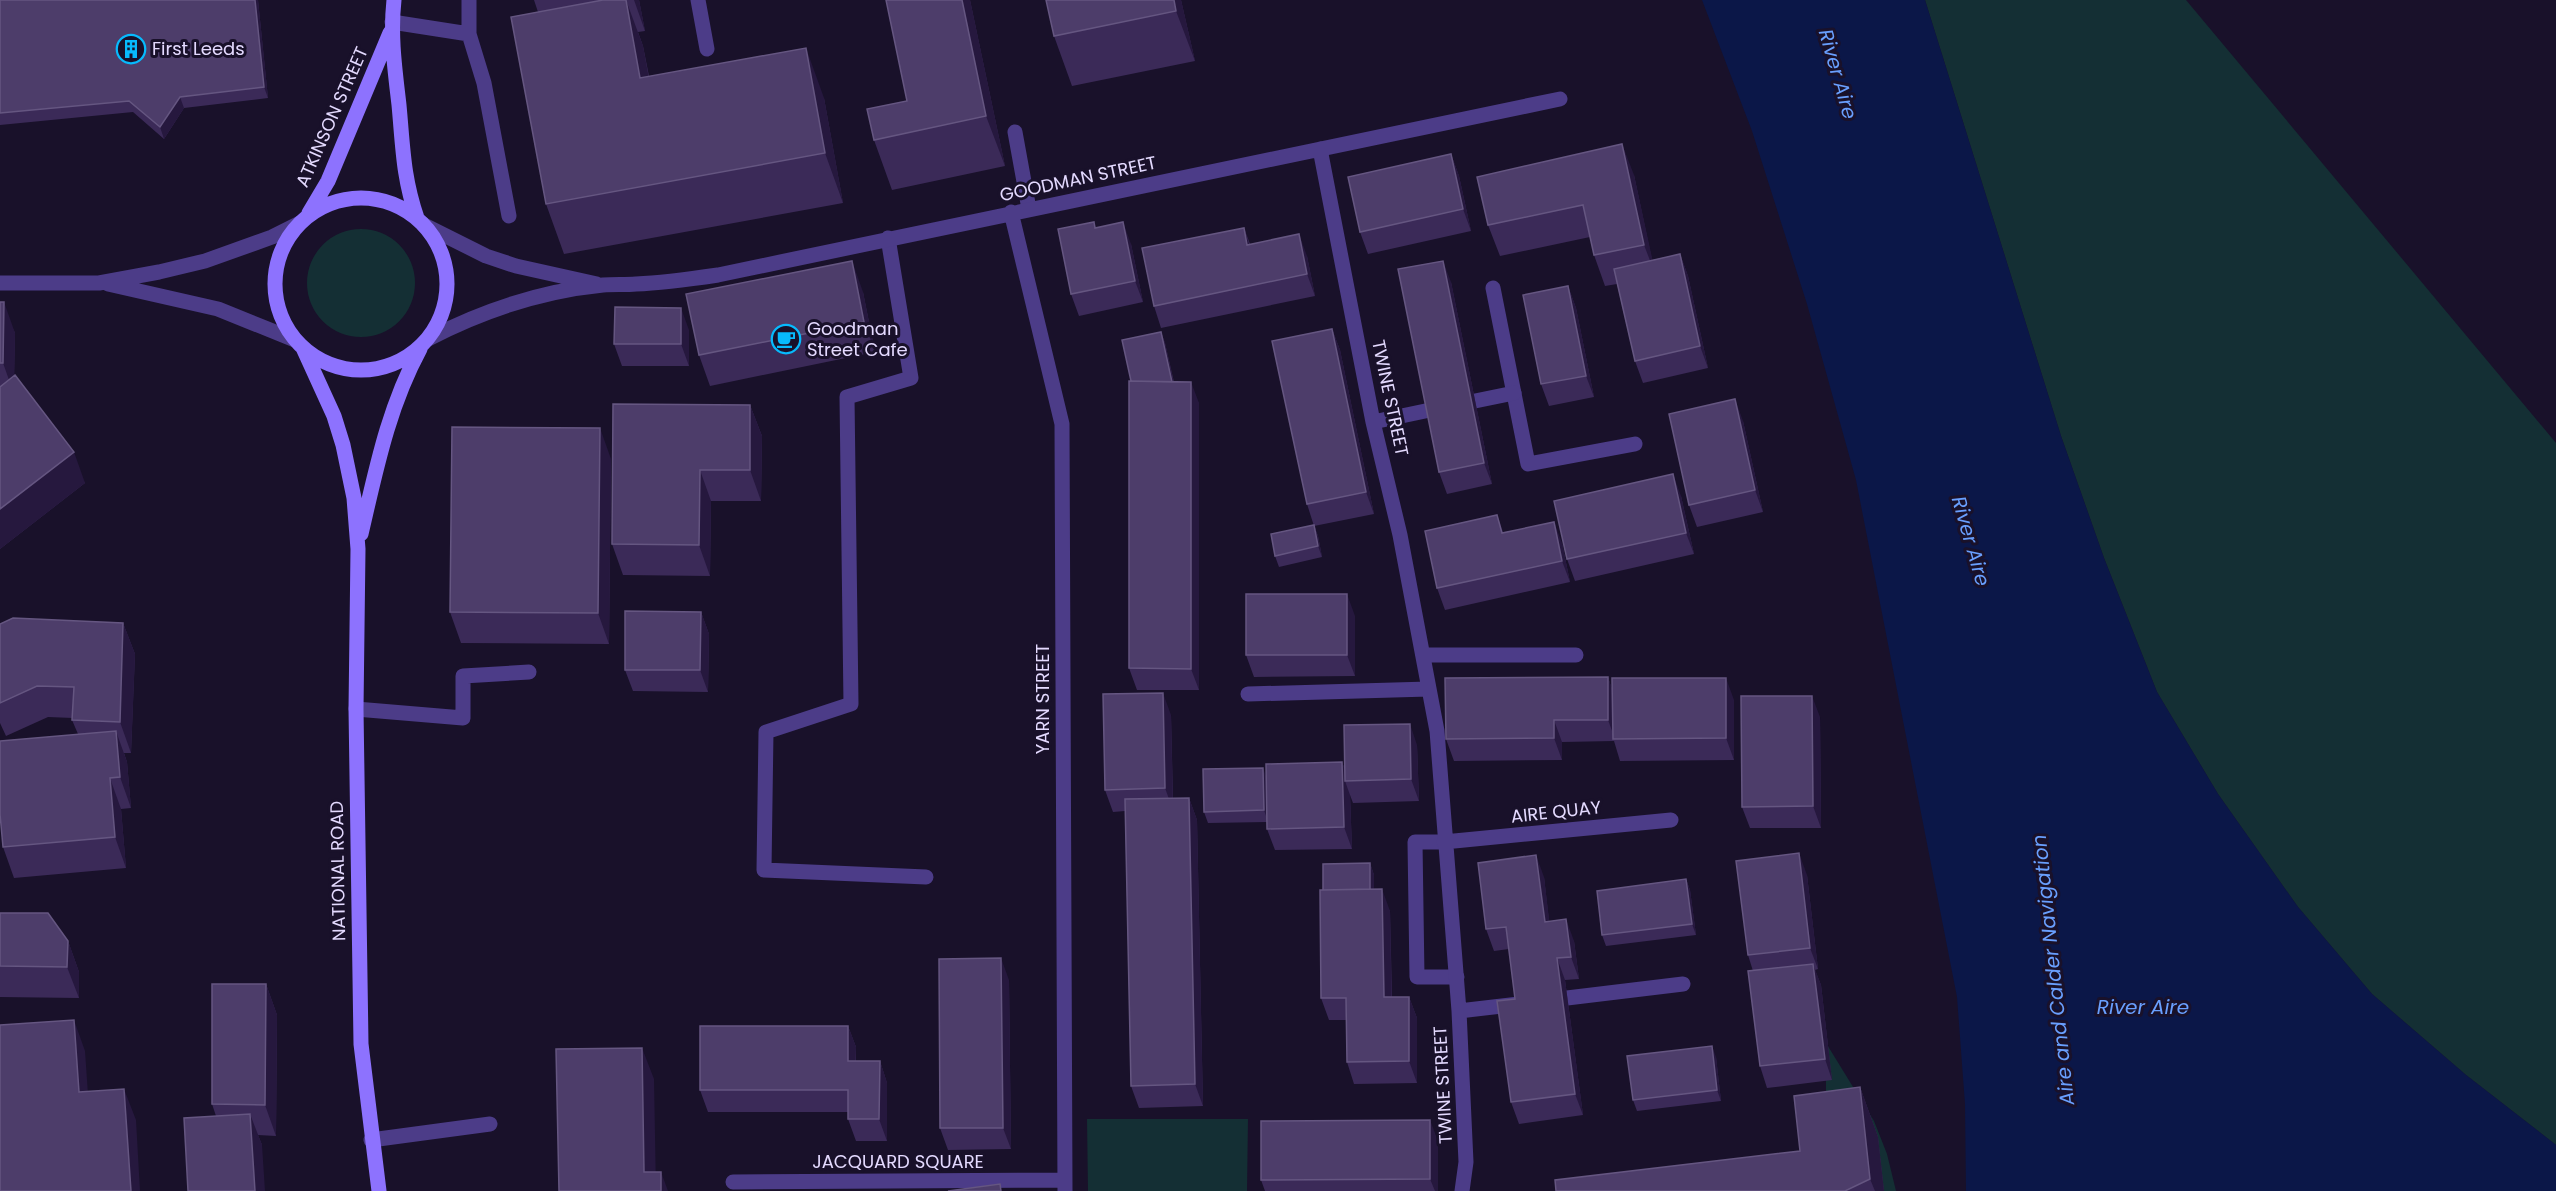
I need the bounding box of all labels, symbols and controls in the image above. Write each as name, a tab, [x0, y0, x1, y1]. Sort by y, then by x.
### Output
water label: River Aire	[1812, 26, 1864, 122]
building icon: First Leeds	[115, 33, 147, 65]
place label: First Leeds	[152, 36, 245, 61]
street label: ATKINSON STREET	[289, 42, 374, 191]
street label: GOODMAN STREET	[997, 150, 1159, 207]
place label: Goodman Street Cafe	[807, 316, 908, 362]
cafe icon: Goodman Street Cafe	[770, 323, 802, 355]
street label: TWINE STREET	[1366, 338, 1415, 458]
water label: River Aire	[1945, 493, 1997, 589]
street label: YARN STREET	[1030, 643, 1055, 754]
street label: AIRE QUAY	[1510, 794, 1603, 829]
street label: NATIONAL ROAD	[324, 801, 351, 941]
water label: Aire and Calder Navigation	[2025, 833, 2081, 1108]
water label: River Aire	[2097, 993, 2189, 1021]
street label: TWINE STREET	[1427, 1025, 1458, 1145]
street label: JACQUARD SQUARE	[812, 1149, 984, 1174]

